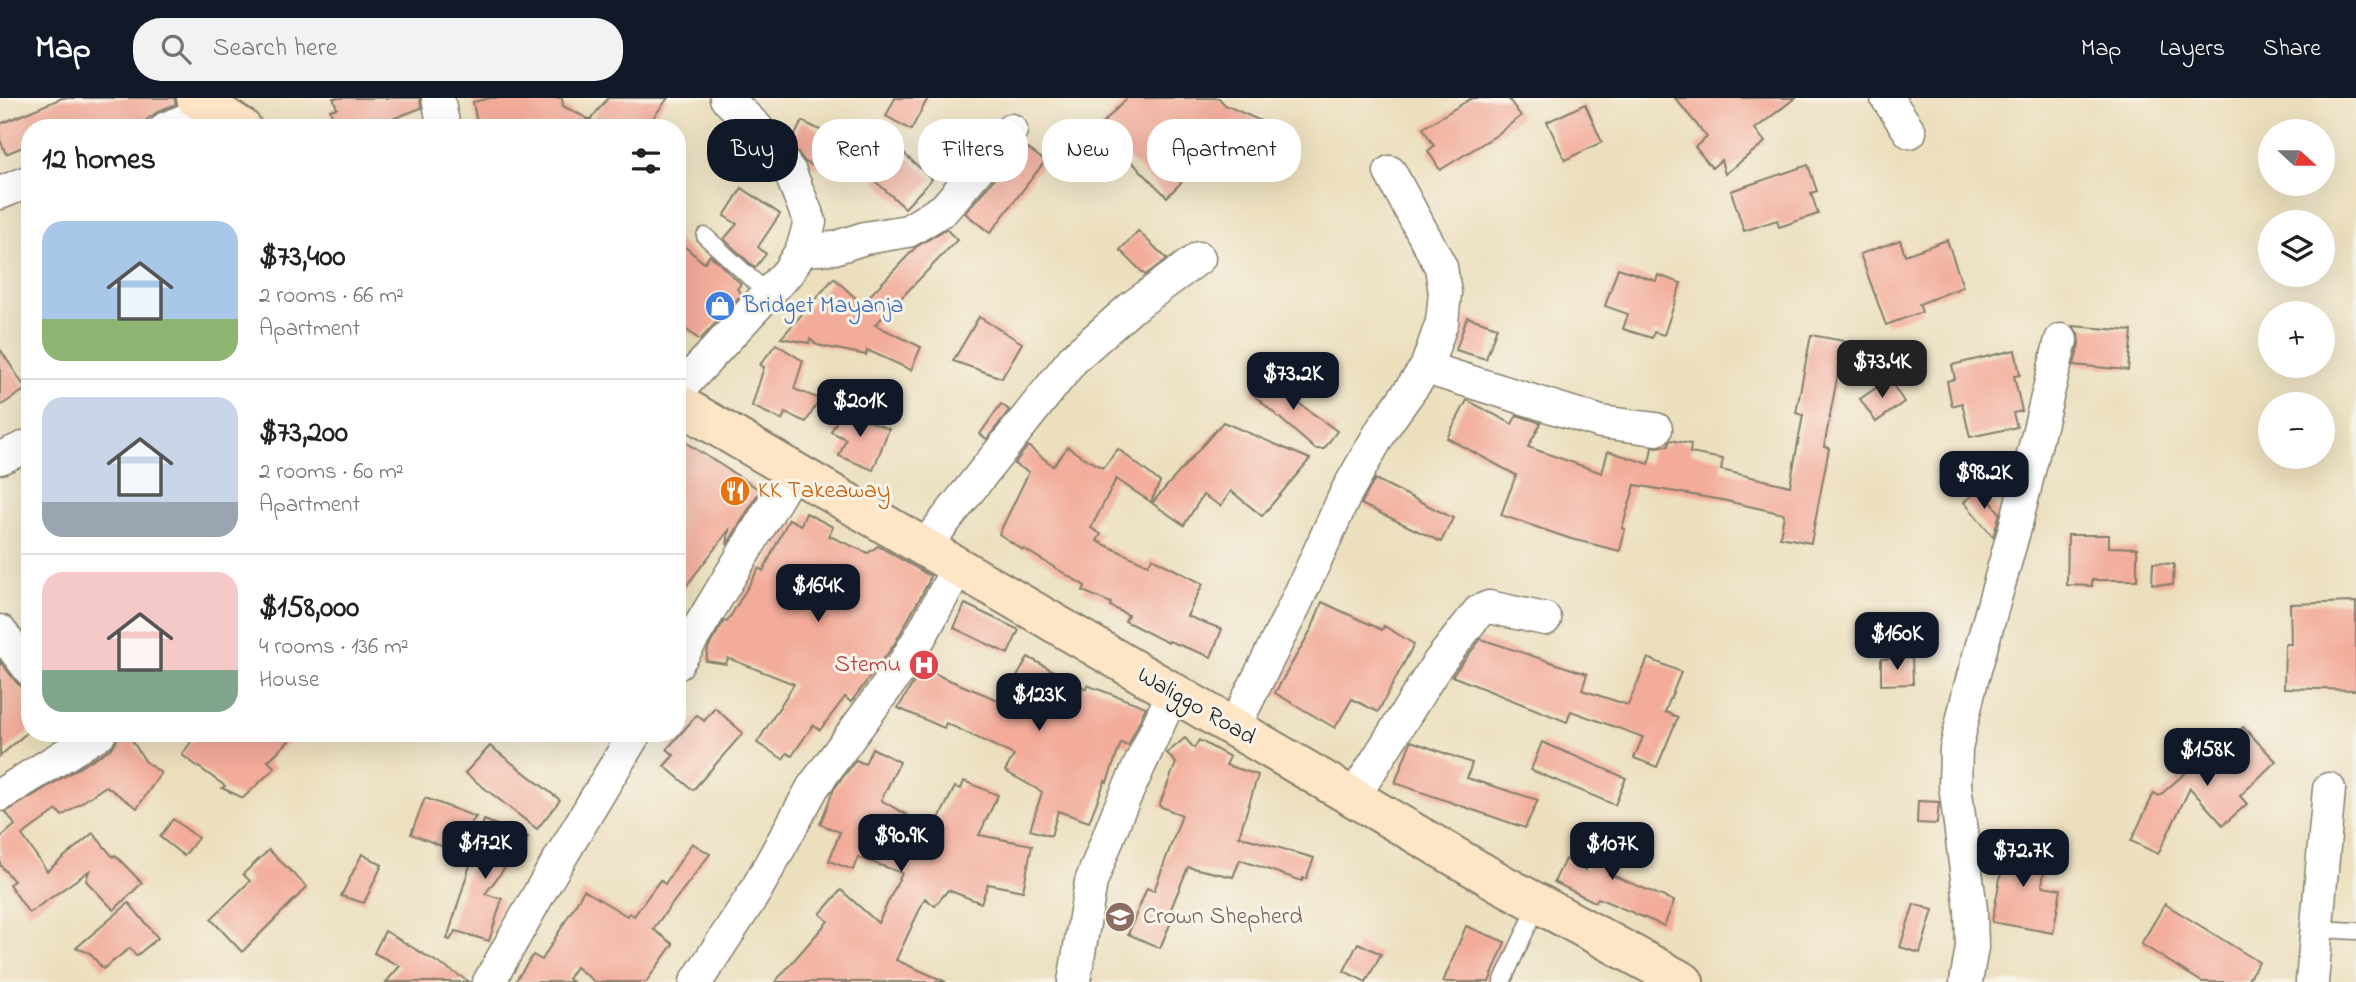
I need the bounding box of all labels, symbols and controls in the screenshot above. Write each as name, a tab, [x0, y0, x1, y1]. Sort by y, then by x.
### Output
search box	[133, 18, 623, 81]
text: Map	[35, 25, 91, 73]
icon: search	[157, 30, 195, 68]
text: Search here	[213, 30, 337, 68]
text: Map	[2081, 32, 2121, 67]
text: Layers	[2159, 32, 2225, 67]
text: Share	[2263, 32, 2321, 67]
chip: Buy	[707, 119, 798, 182]
chip: Rent	[812, 119, 904, 182]
chip: Filters	[918, 119, 1028, 182]
chip: New	[1042, 119, 1133, 182]
chip: Apartment	[1147, 119, 1301, 182]
north arrow	[2258, 119, 2334, 196]
map controls	[2258, 119, 2335, 469]
text: 12 homes	[42, 139, 156, 183]
icon: filters	[627, 142, 665, 180]
button: layers	[2258, 210, 2335, 287]
text: $73,400	[259, 236, 345, 280]
icon: home	[98, 249, 182, 333]
text: 2 rooms · 66 m²	[259, 280, 404, 313]
shop icon: Bridget Mayanja	[703, 289, 737, 323]
place label: Bridget Mayanja	[742, 289, 903, 325]
button: +	[2258, 301, 2335, 378]
text: Apartment	[259, 313, 360, 346]
pin: $73.4K	[1825, 341, 1939, 400]
text: $73.4K	[1853, 346, 1911, 379]
pin: $73.2K	[1236, 352, 1350, 412]
text: $73.2K	[1263, 358, 1323, 391]
pin: $201K	[811, 380, 909, 439]
text: $201K	[833, 385, 887, 418]
button: −	[2258, 392, 2335, 469]
text: $73,200	[259, 412, 348, 456]
icon: home	[98, 425, 182, 509]
pin: $98.2K	[1927, 452, 2041, 511]
text: 2 rooms · 60 m²	[259, 456, 404, 489]
text: $98.2K	[1956, 457, 2012, 490]
restaurant icon: KK Takeaway	[718, 474, 752, 508]
place label: KK Takeaway	[758, 474, 890, 510]
text: Apartment	[259, 489, 360, 522]
pin: $164K	[769, 564, 867, 624]
text: $164K	[792, 570, 844, 603]
text: $158,000	[259, 587, 359, 631]
icon: home	[98, 600, 182, 684]
pin: $160K	[1848, 612, 1946, 672]
text: $160K	[1871, 618, 1923, 651]
text: 4 rooms · 136 m²	[259, 631, 409, 664]
place label: Stemu	[834, 648, 901, 683]
hospital icon: Stemu	[907, 648, 941, 682]
street label: Waliggo Road	[1130, 659, 1262, 755]
text: House	[259, 664, 319, 697]
pin: $123K	[990, 674, 1088, 733]
text: $123K	[1012, 679, 1066, 712]
pin: $158K	[2158, 728, 2256, 788]
text: $158K	[2180, 734, 2234, 767]
pin: $90.9K	[844, 814, 958, 874]
text: $90.9K	[874, 820, 928, 853]
pin: $172K	[436, 822, 534, 881]
pin: $107K	[1563, 822, 1661, 882]
text: $172K	[458, 827, 512, 860]
text: $107K	[1586, 828, 1638, 861]
pin: $72.7K	[1966, 830, 2080, 889]
text: $72.7K	[1993, 835, 2053, 868]
school or university icon: Crown Shepherd	[1103, 900, 1137, 934]
place label: Crown Shepherd	[1143, 900, 1303, 935]

